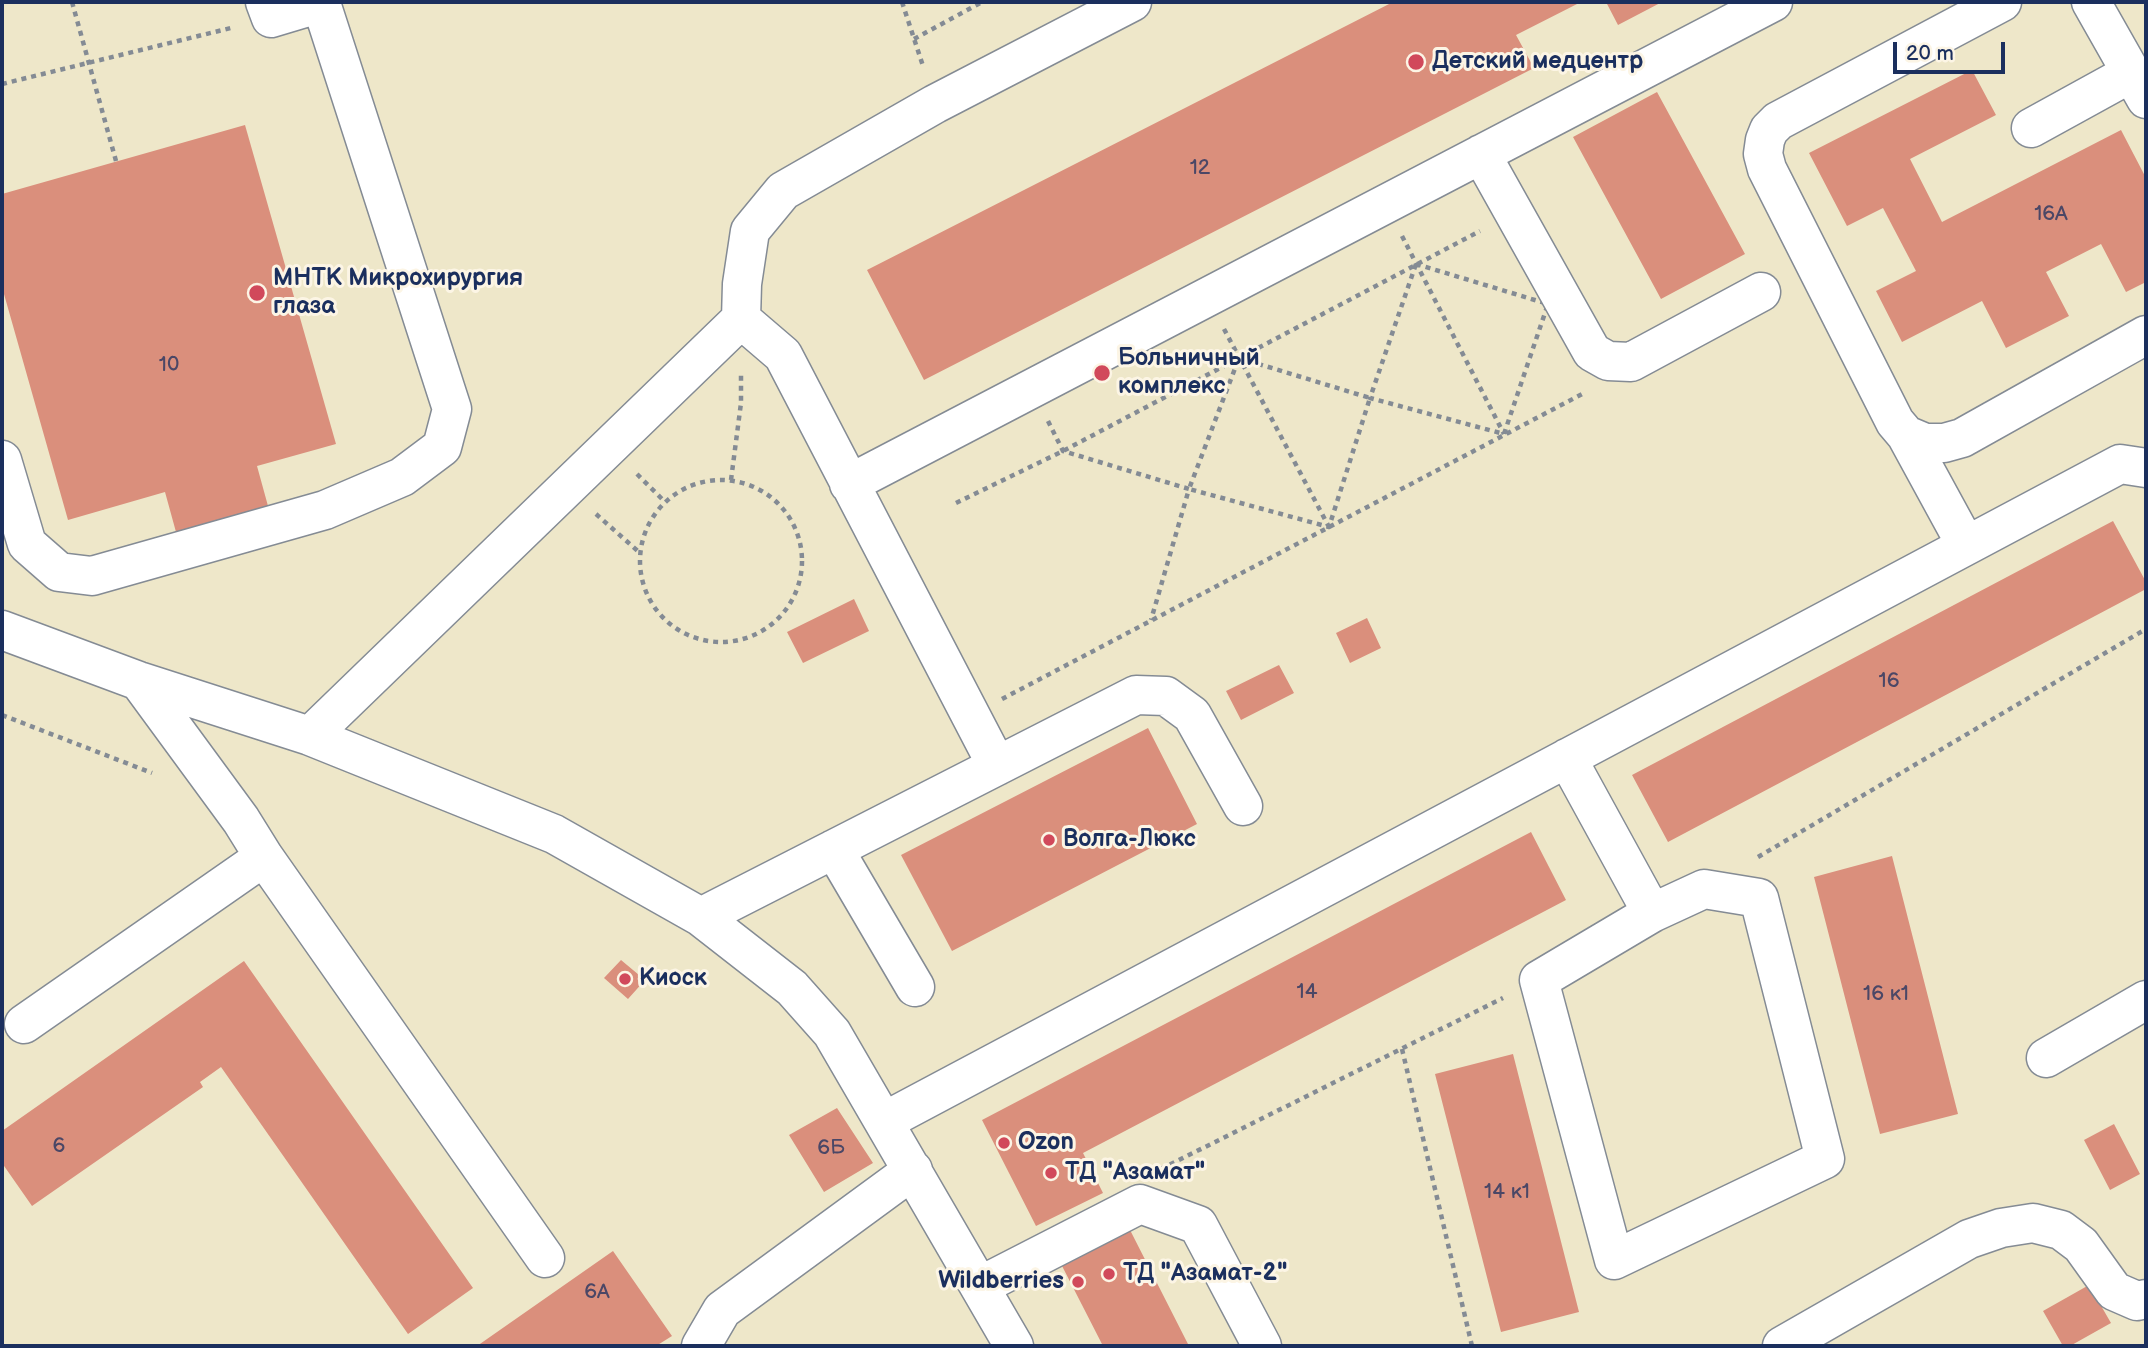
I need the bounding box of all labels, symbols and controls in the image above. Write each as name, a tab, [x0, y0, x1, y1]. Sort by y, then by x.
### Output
scale bar	[1896, 28, 2008, 72]
text: 20 m	[1906, 41, 1954, 66]
place label: Детский медцентр	[1432, 48, 1643, 76]
marker: Детский медцентр	[1406, 52, 1426, 72]
house number: 12	[1190, 156, 1210, 182]
house number: 16А	[2034, 202, 2068, 228]
place label: МНТК Микрохирургия глаза	[273, 265, 523, 321]
marker: МНТК Микрохирургия глаза	[247, 283, 267, 303]
place label: Больничный комплекс	[1118, 345, 1260, 401]
house number: 10	[159, 353, 179, 379]
marker: Больничный комплекс	[1092, 363, 1112, 383]
house number: 16	[1879, 669, 1899, 695]
place label: Волга-Люкс	[1063, 826, 1196, 854]
marker: Волга-Люкс	[1041, 832, 1057, 848]
place label: Киоск	[639, 965, 707, 993]
marker: Киоск	[617, 971, 633, 987]
house number: 14	[1297, 980, 1317, 1006]
house number: 16 к1	[1863, 982, 1909, 1008]
place label: Ozon	[1018, 1129, 1074, 1157]
house number: 6	[53, 1134, 65, 1160]
marker: Ozon	[996, 1135, 1012, 1151]
house number: 6Б	[817, 1136, 845, 1162]
place label: ТД "Азамат"	[1065, 1159, 1205, 1187]
marker: ТД "Азамат"	[1043, 1165, 1059, 1181]
house number: 14 к1	[1484, 1180, 1530, 1206]
place label: ТД "Азамат-2"	[1123, 1260, 1287, 1288]
marker: ТД "Азамат-2"	[1101, 1266, 1117, 1282]
place label: Wildberries	[938, 1268, 1064, 1296]
marker: Wildberries	[1070, 1274, 1086, 1290]
house number: 6А	[584, 1280, 610, 1306]

